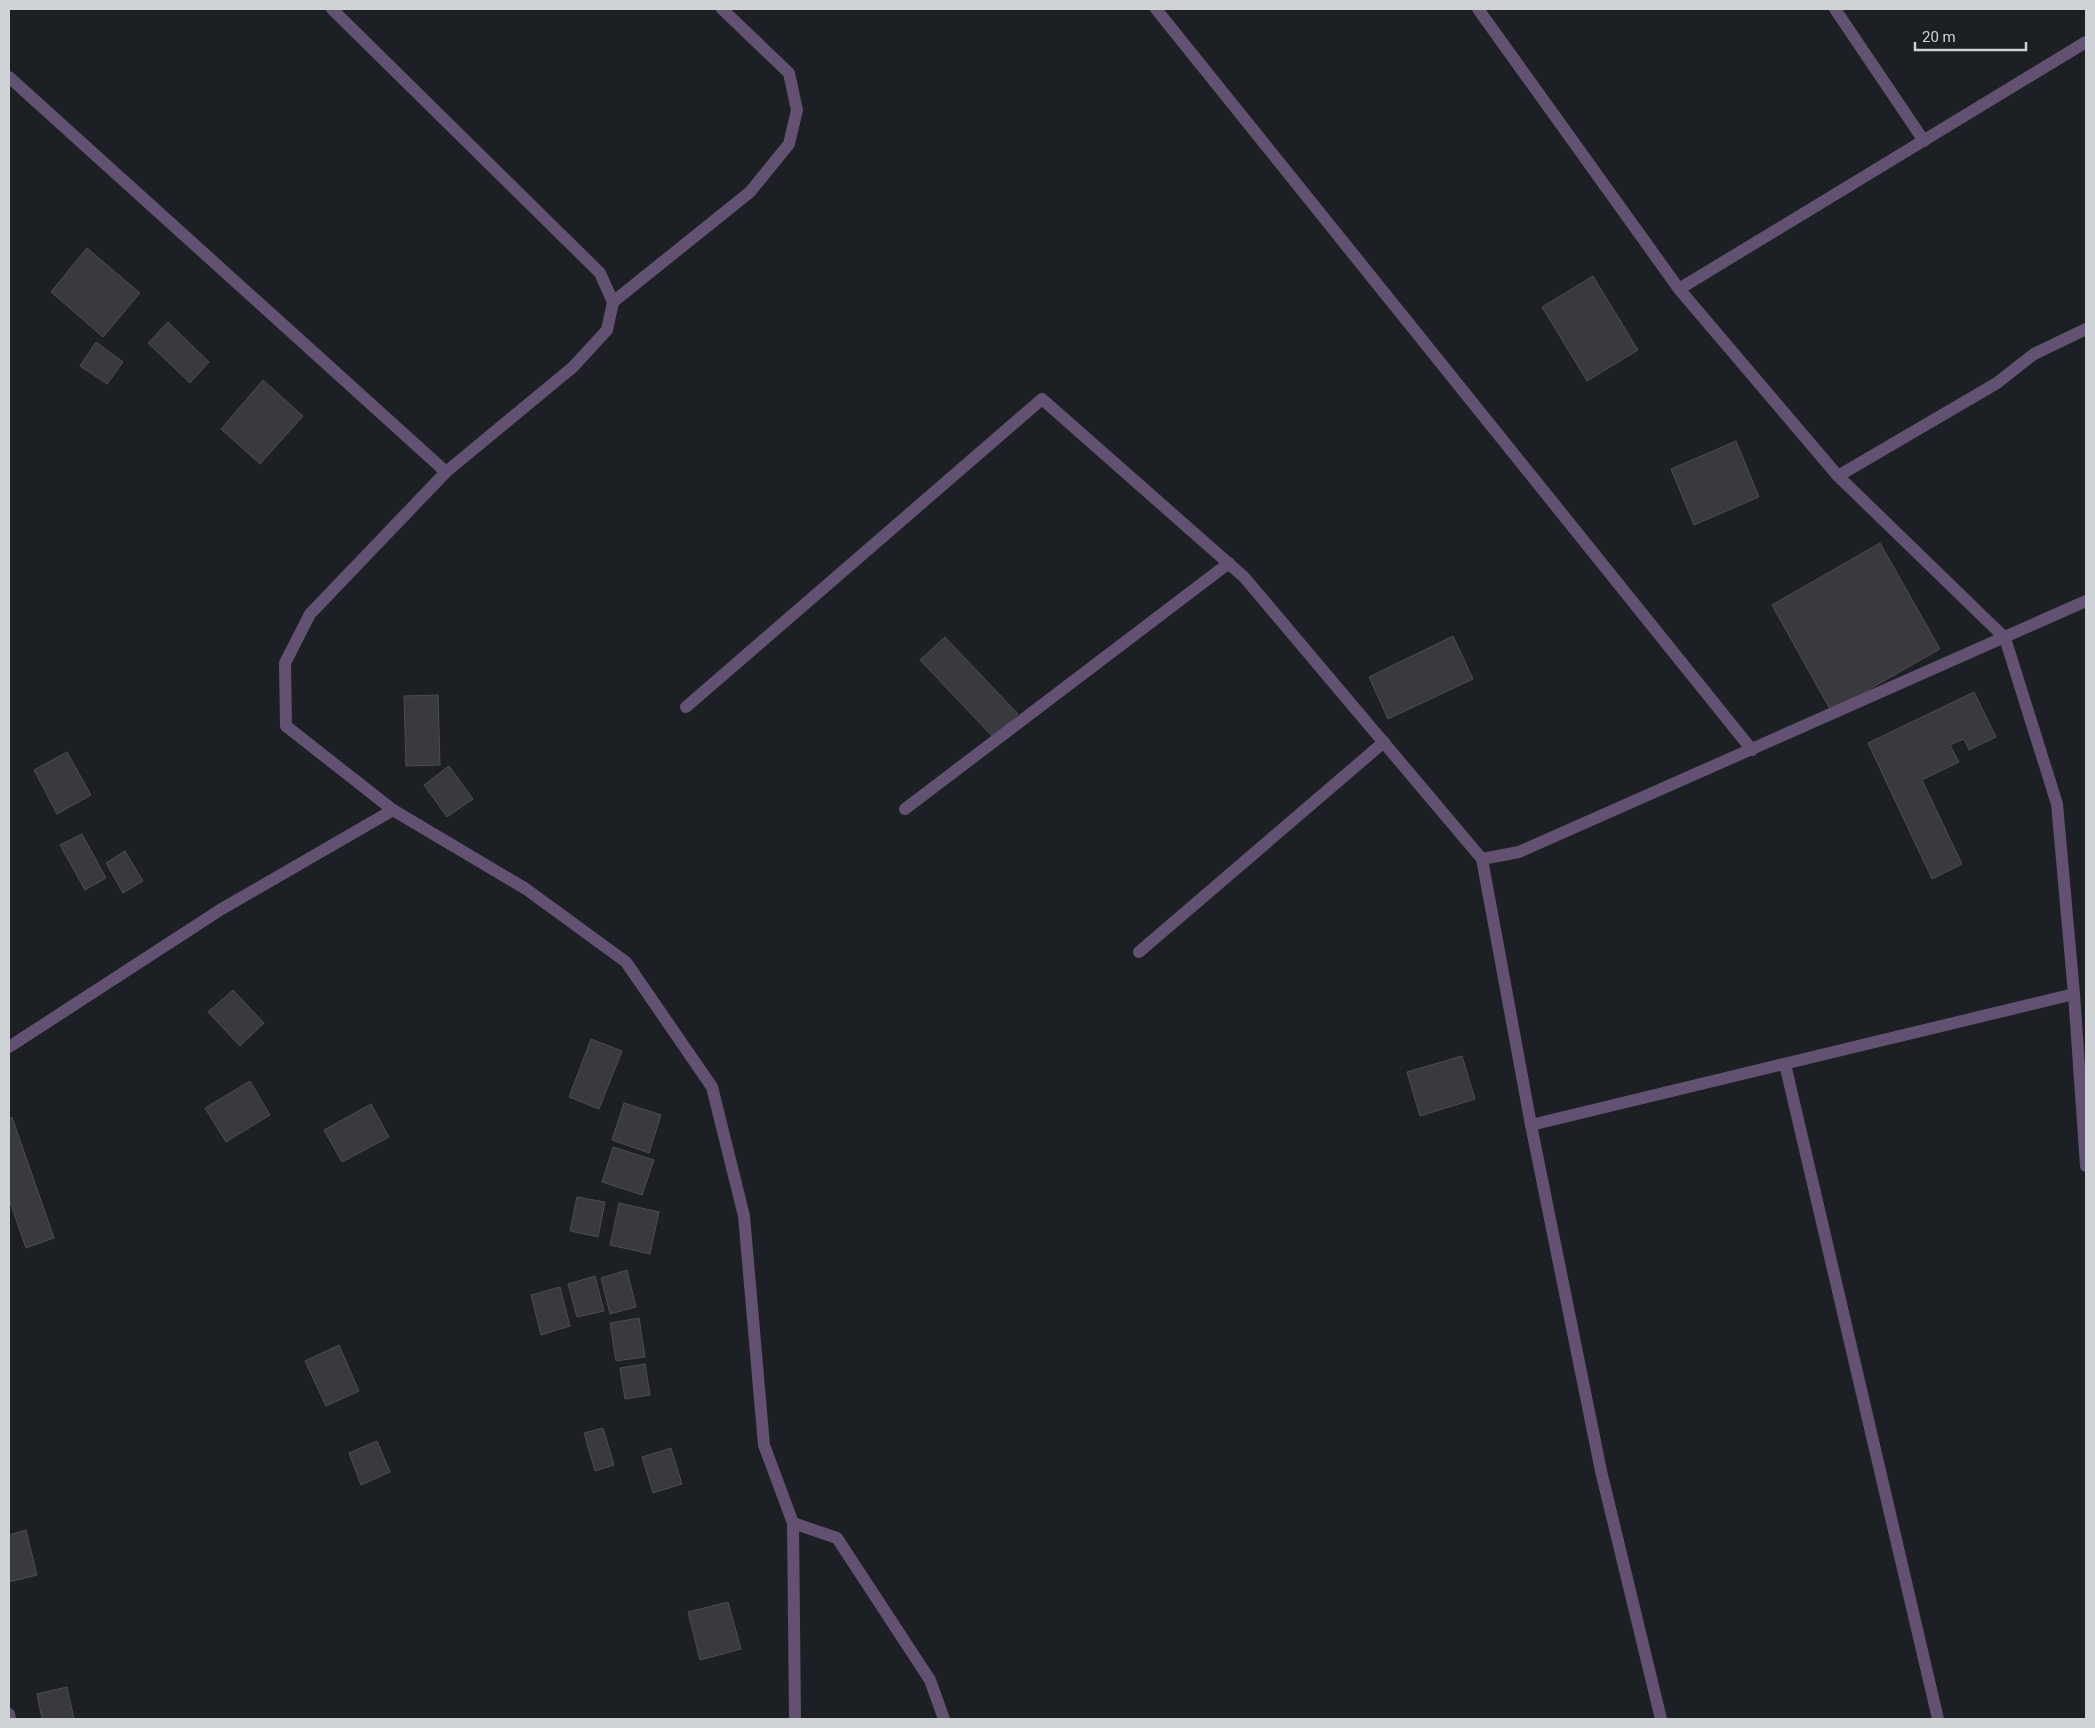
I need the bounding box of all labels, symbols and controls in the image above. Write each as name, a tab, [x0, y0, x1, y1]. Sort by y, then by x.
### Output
scale bar	[1915, 20, 2026, 52]
text: 20 m	[1922, 28, 1956, 46]

